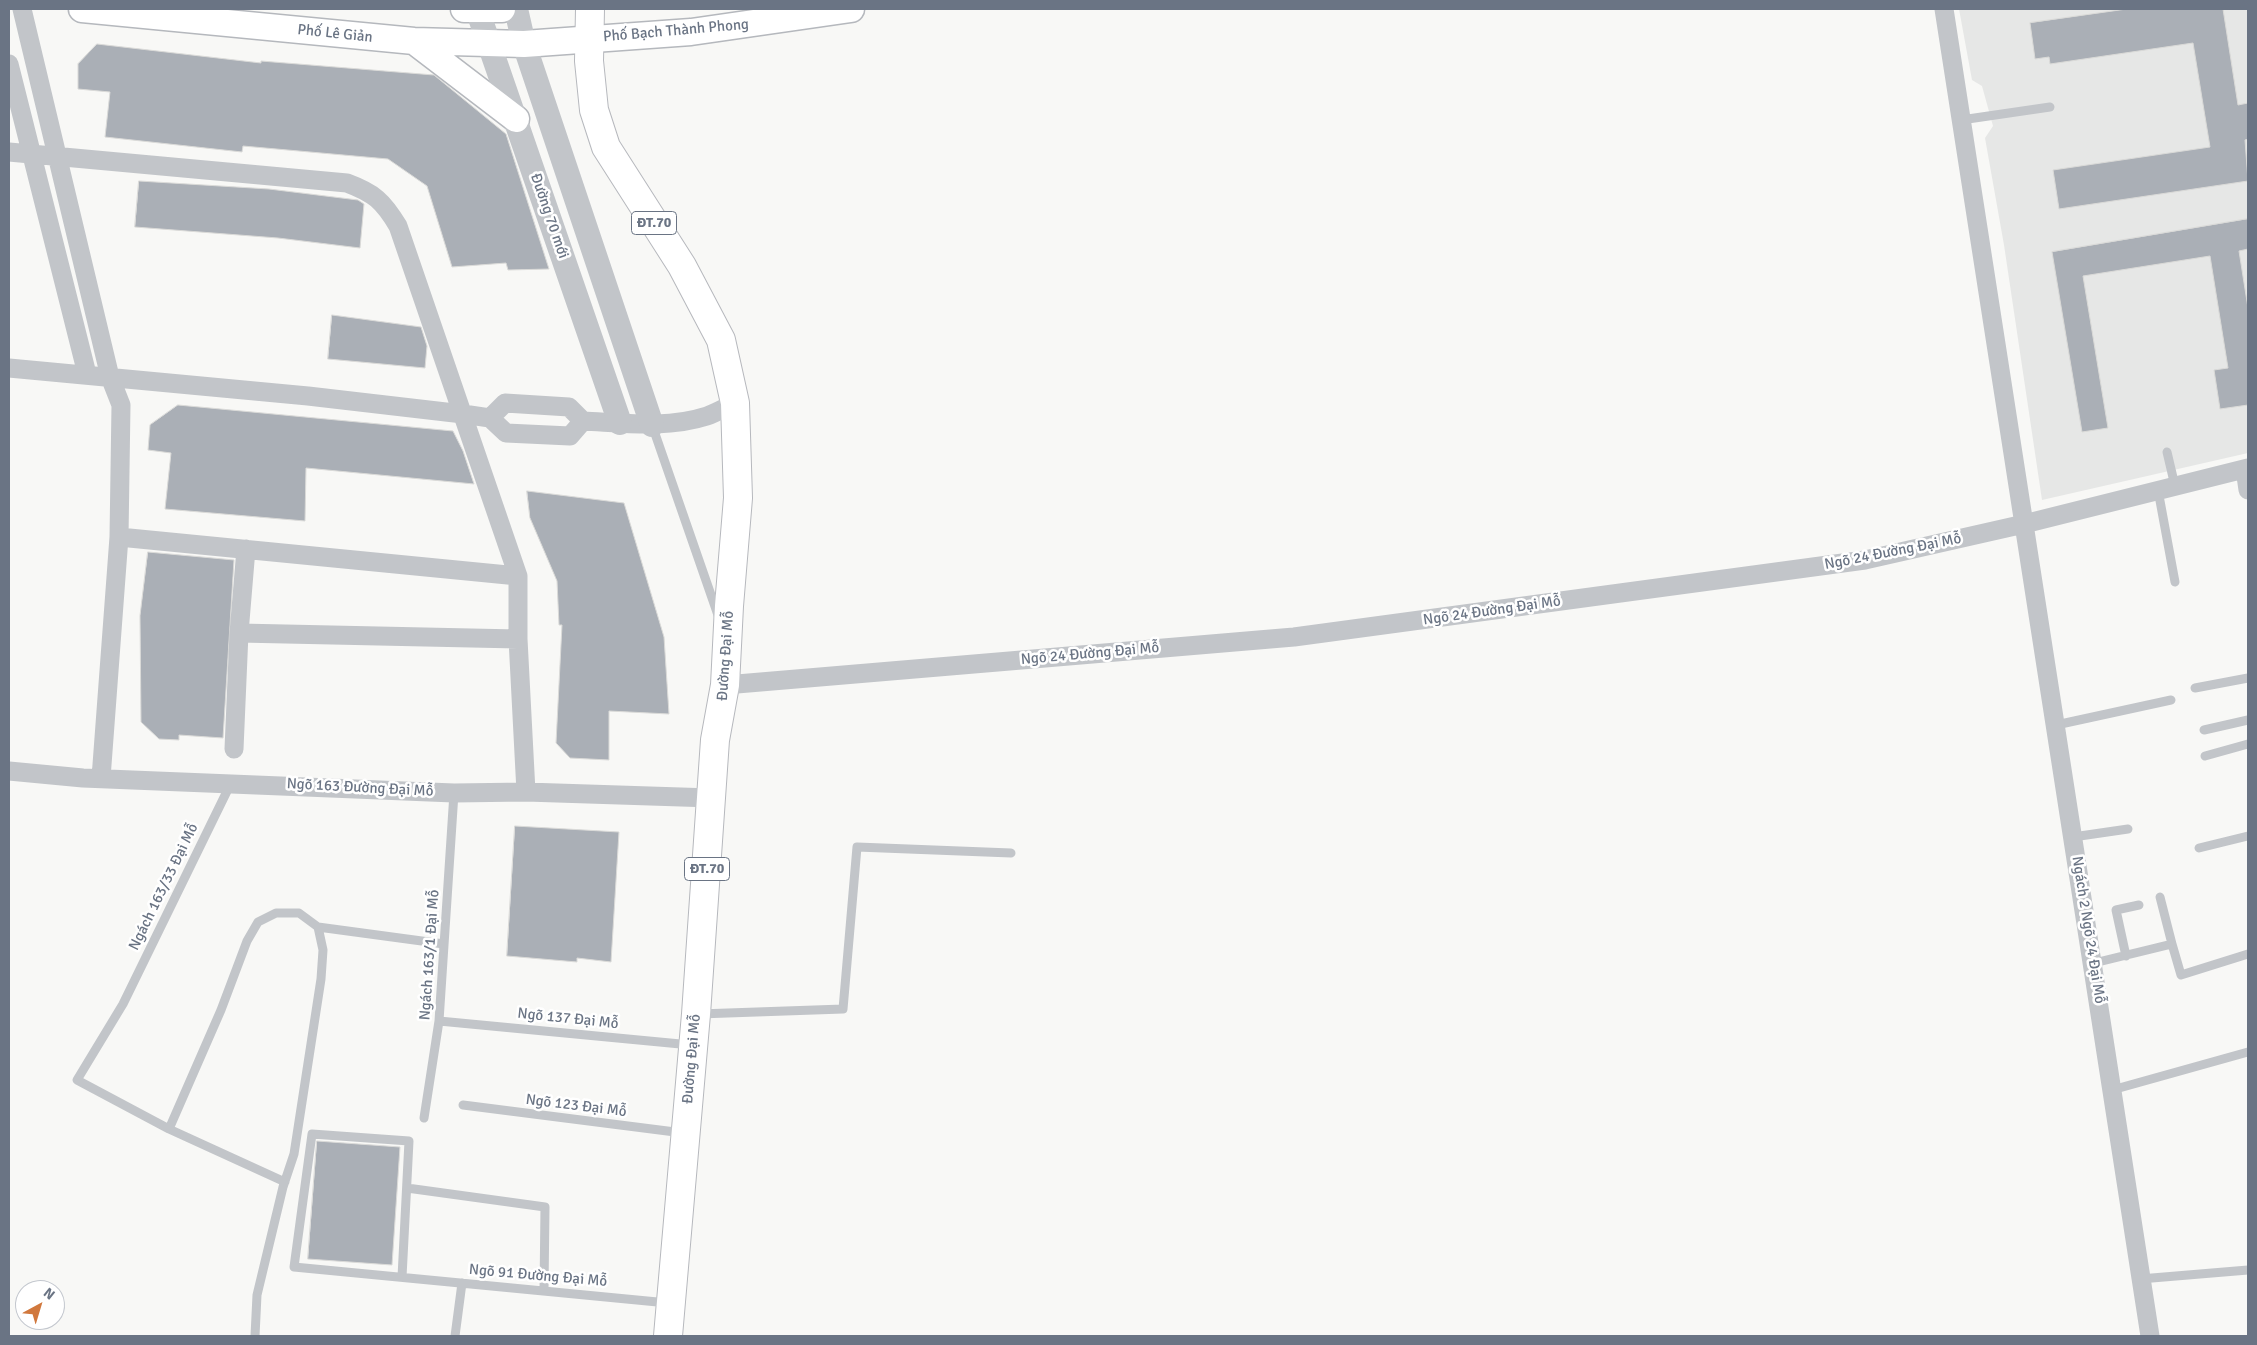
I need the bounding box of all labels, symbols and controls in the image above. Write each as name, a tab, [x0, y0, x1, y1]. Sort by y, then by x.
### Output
street label: Phố Bạch Thành Phong	[602, 16, 750, 46]
street label: Phố Lê Giản	[297, 21, 373, 47]
street label: Đường 70 mới	[526, 171, 572, 261]
road number: ĐT.70	[632, 212, 676, 234]
street label: Ngõ 24 Đường Đại Mỗ	[1823, 530, 1963, 574]
street label: Ngõ 24 Đường Đại Mỗ	[1422, 592, 1562, 630]
street label: Đường Đại Mỗ	[714, 610, 738, 702]
street label: Ngõ 24 Đường Đại Mỗ	[1020, 639, 1160, 669]
street label: Ngõ 163 Đường Đại Mỗ	[286, 775, 434, 801]
street label: Ngách 163/33 Đại Mỗ	[125, 821, 203, 953]
street label: Ngách 2 Ngõ 24 Đại Mỗ	[2067, 855, 2109, 1005]
road number: ĐT.70	[684, 858, 730, 881]
street label: Ngách 163/1 Đại Mỗ	[416, 889, 444, 1021]
street label: Ngõ 137 Đại Mỗ	[517, 1005, 619, 1033]
street label: Đường Đại Mỗ	[679, 1013, 705, 1105]
street label: Ngõ 123 Đại Mỗ	[525, 1091, 627, 1121]
street label: Ngõ 91 Đường Đại Mỗ	[468, 1261, 608, 1291]
north arrow	[15, 1280, 65, 1330]
text: N	[40, 1284, 58, 1303]

